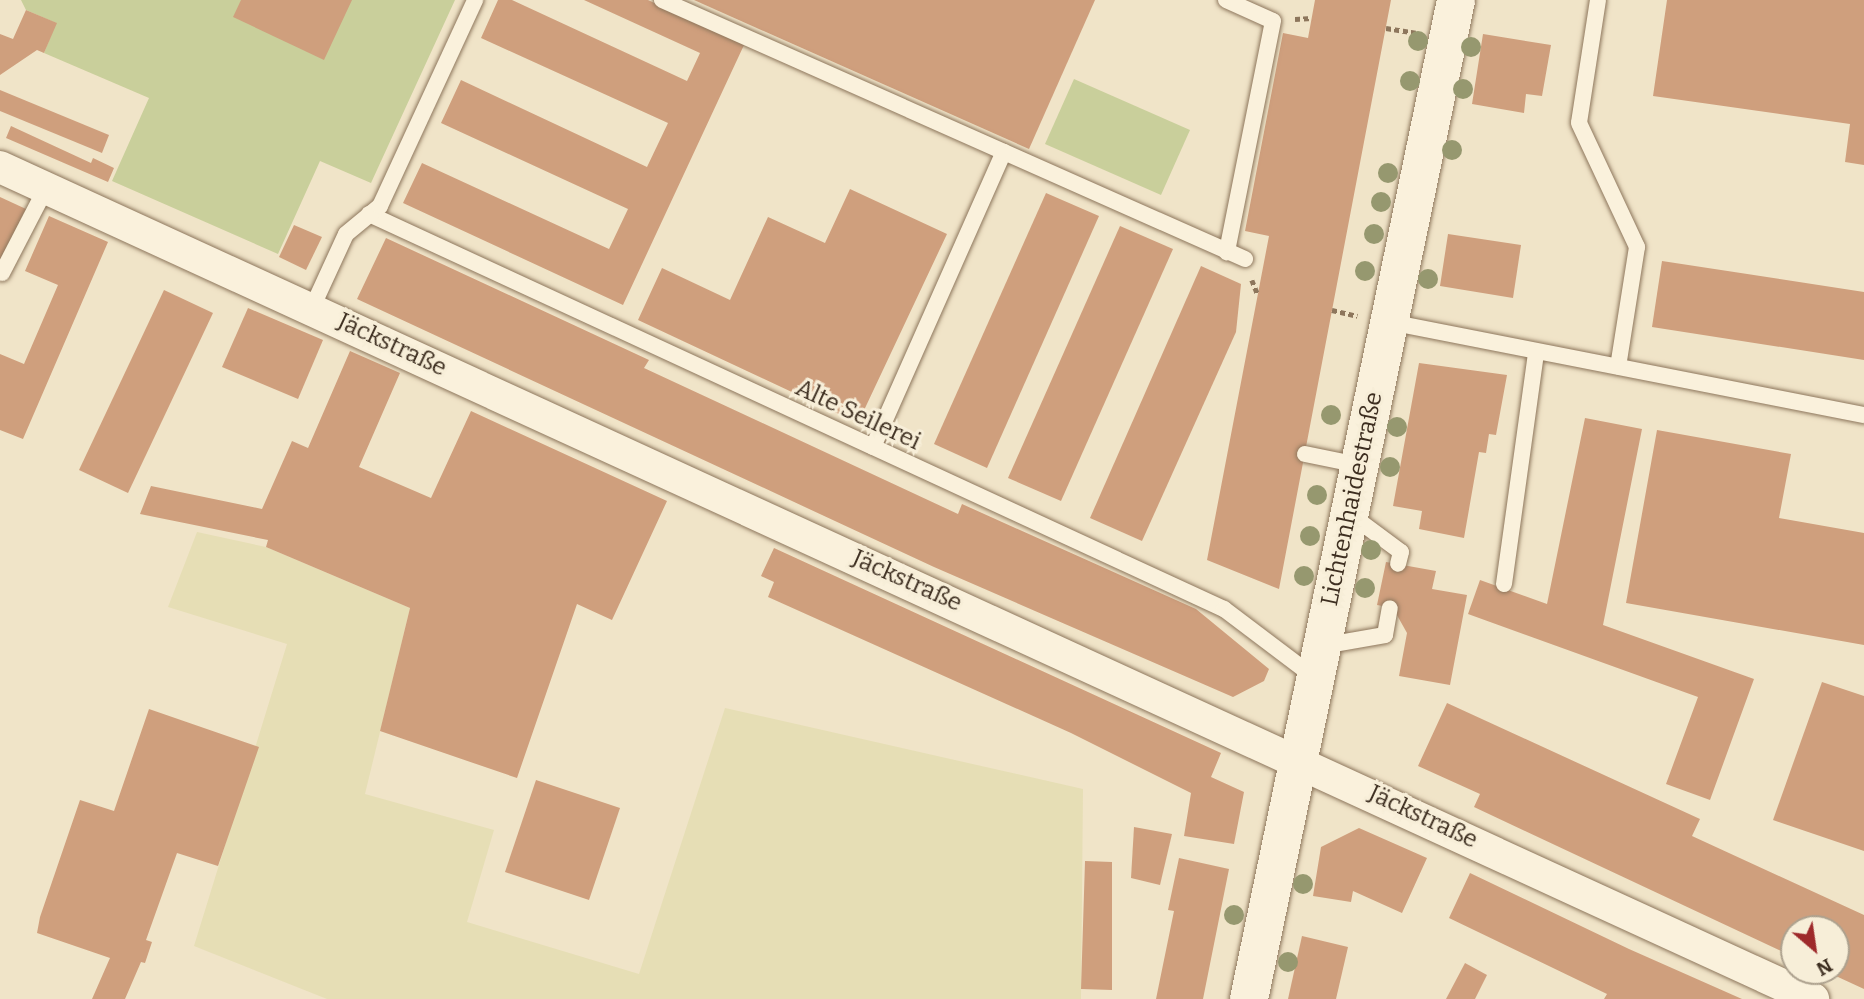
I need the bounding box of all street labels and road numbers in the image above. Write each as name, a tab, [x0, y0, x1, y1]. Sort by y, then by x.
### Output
street label: Jäckstraße	[333, 307, 451, 383]
street label: Alte Seilerei	[791, 374, 925, 456]
street label: Lichtenhaidestraße	[1315, 390, 1389, 608]
street label: Jäckstraße	[848, 544, 966, 618]
street label: Jäckstraße	[1364, 779, 1482, 855]

